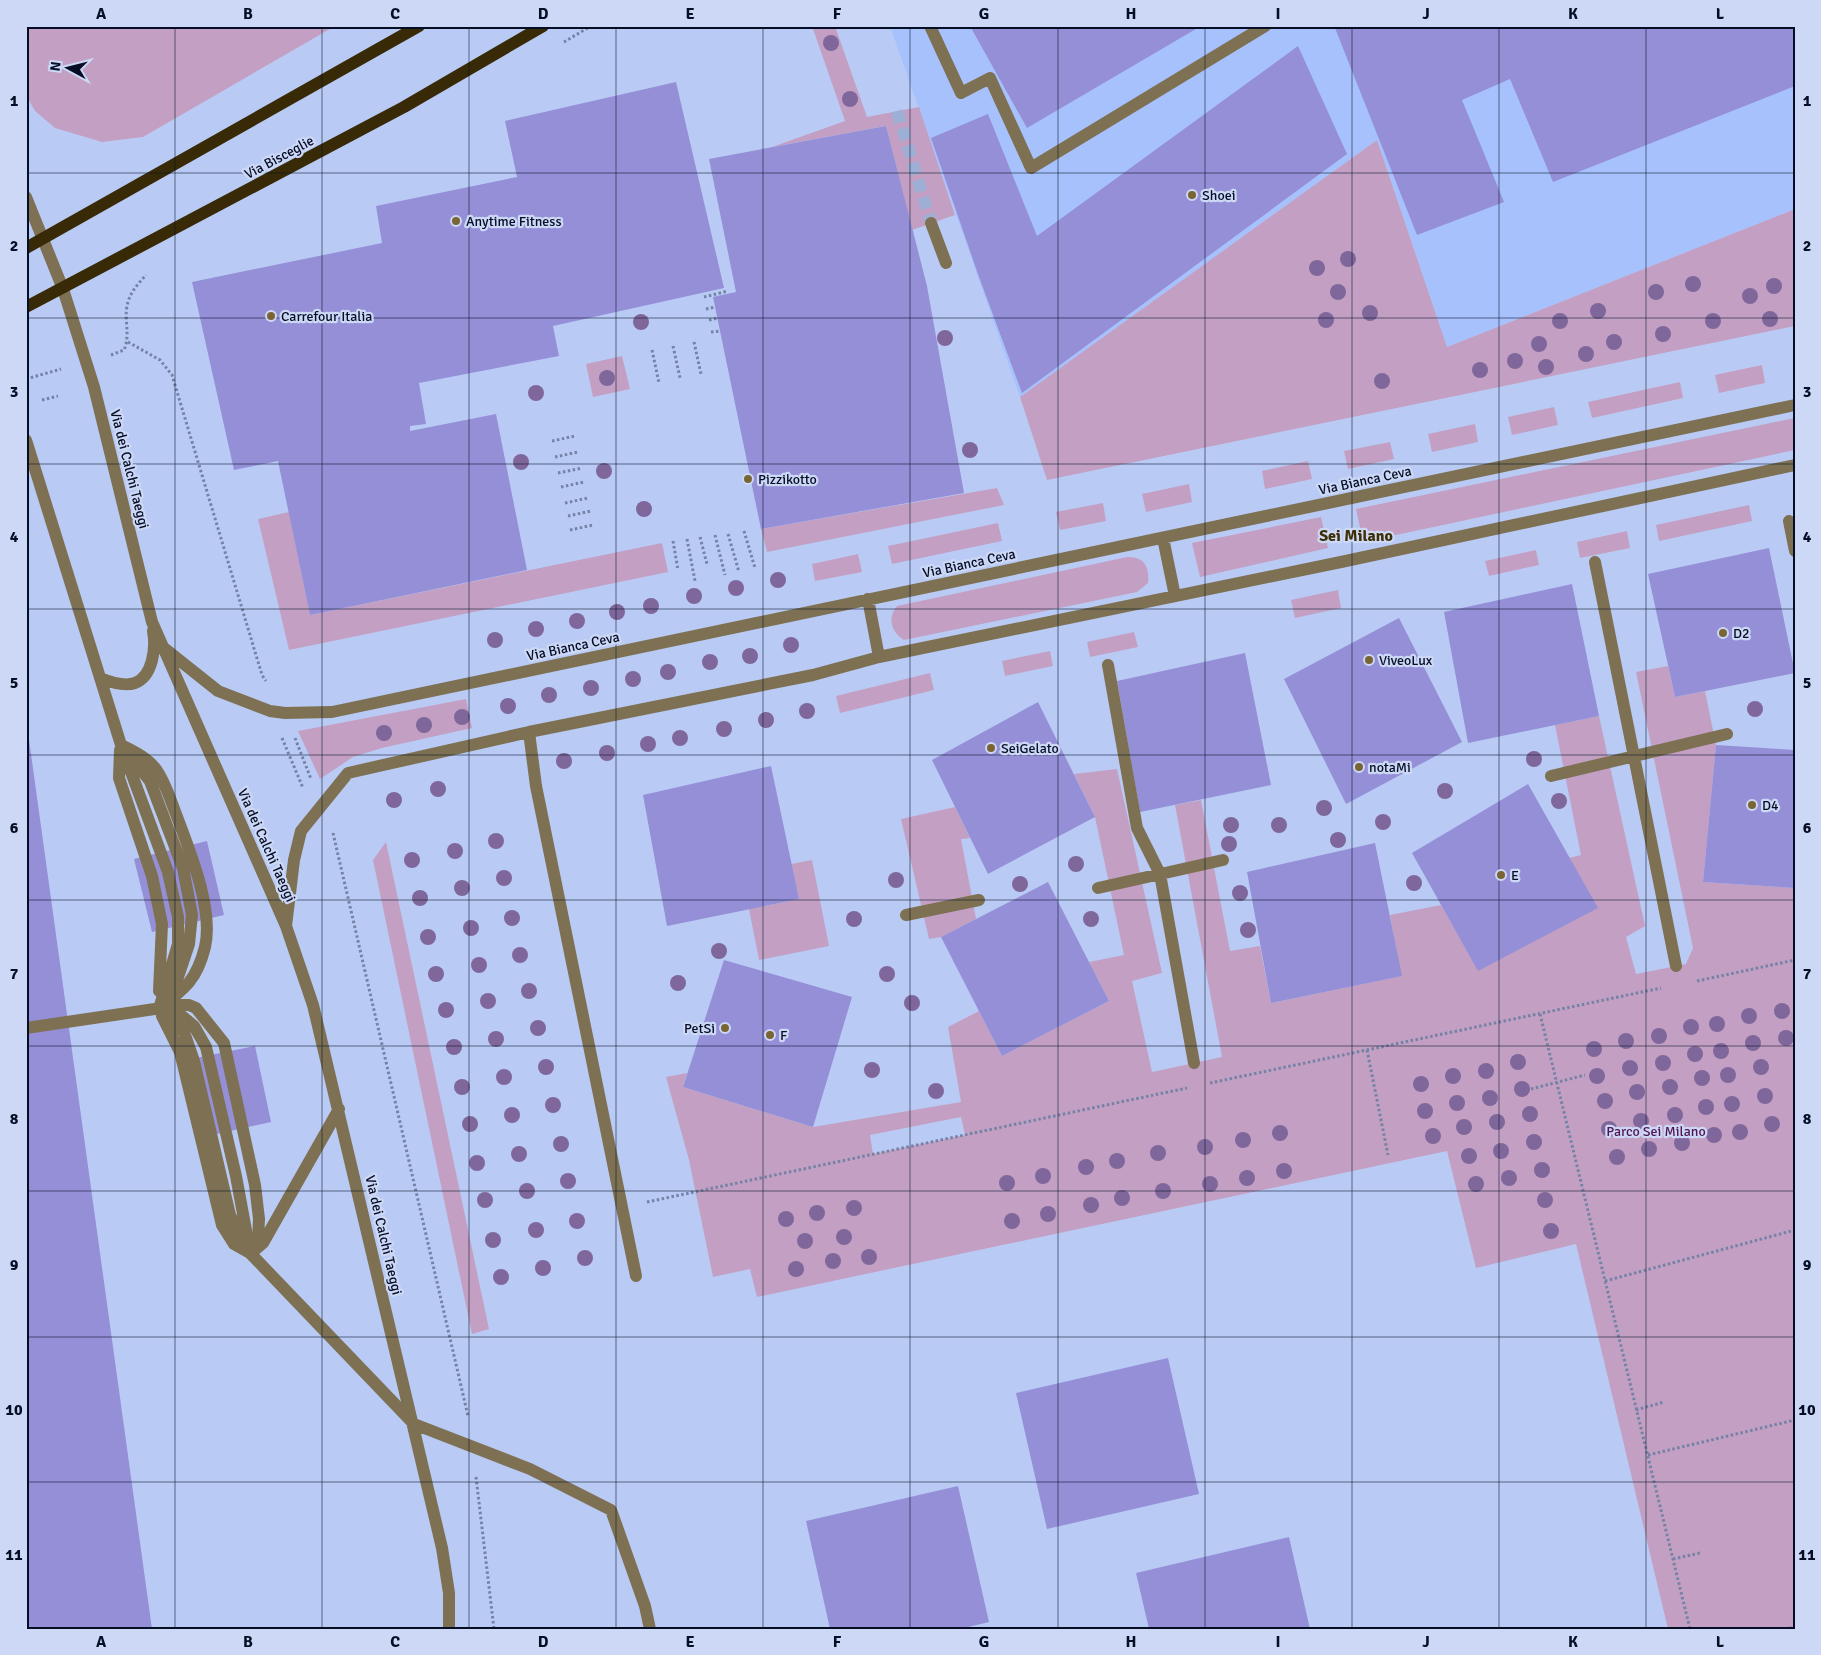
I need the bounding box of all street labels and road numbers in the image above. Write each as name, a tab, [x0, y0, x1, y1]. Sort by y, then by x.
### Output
street label: Via Bisceglie	[242, 132, 317, 183]
street label: Via dei Calchi Taeggi	[106, 408, 153, 531]
street label: Via Bianca Ceva	[1317, 462, 1413, 499]
street label: Via Bianca Ceva	[921, 545, 1017, 582]
street label: Via Bianca Ceva	[525, 628, 621, 665]
street label: Via dei Calchi Taeggi	[234, 786, 299, 905]
street label: Via dei Calchi Taeggi	[361, 1174, 406, 1297]

